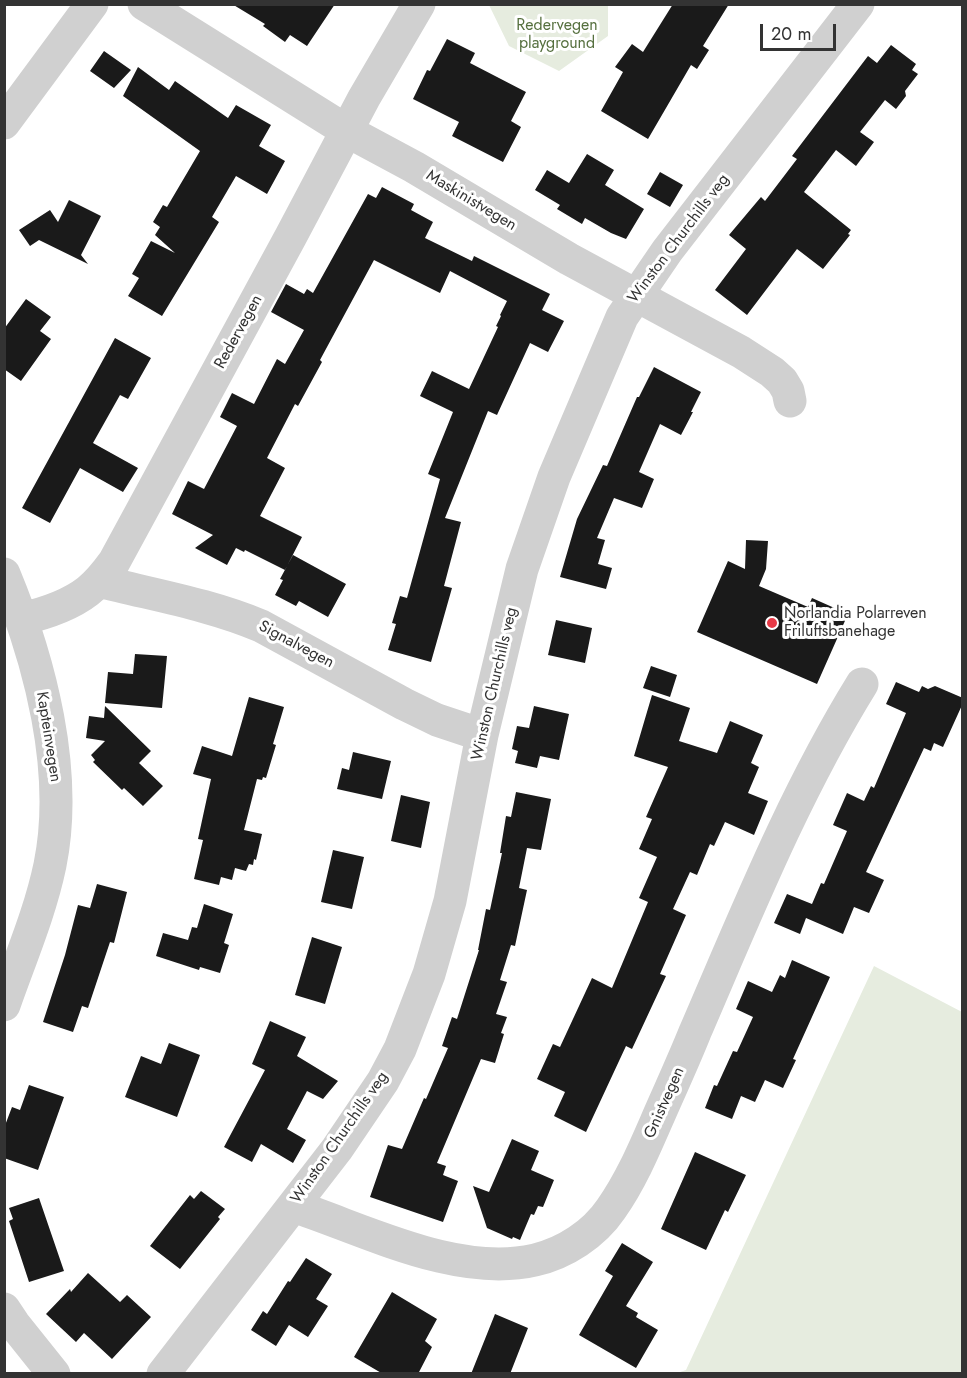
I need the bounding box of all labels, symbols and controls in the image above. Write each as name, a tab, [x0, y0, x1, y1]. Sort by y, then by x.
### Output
scale bar	[763, 12, 840, 50]
park label: Redervegen playground	[516, 16, 598, 54]
text: 20 m	[771, 21, 811, 47]
street label: Maskinistvegen	[422, 167, 520, 235]
street label: Winston Churchills veg	[624, 171, 734, 307]
street label: Redervegen	[211, 292, 267, 372]
place label: Norlandia Polarreven Friluftsbanehage	[784, 604, 927, 642]
street label: Winston Churchills veg	[468, 606, 522, 762]
marker: Norlandia Polarreven Friluftsbanehage	[765, 616, 779, 630]
street label: Signalvegen	[255, 617, 337, 673]
street label: Kapteinvegen	[31, 690, 65, 784]
street label: Gnistvegen	[641, 1064, 689, 1142]
street label: Winston Churchills veg	[287, 1068, 393, 1208]

